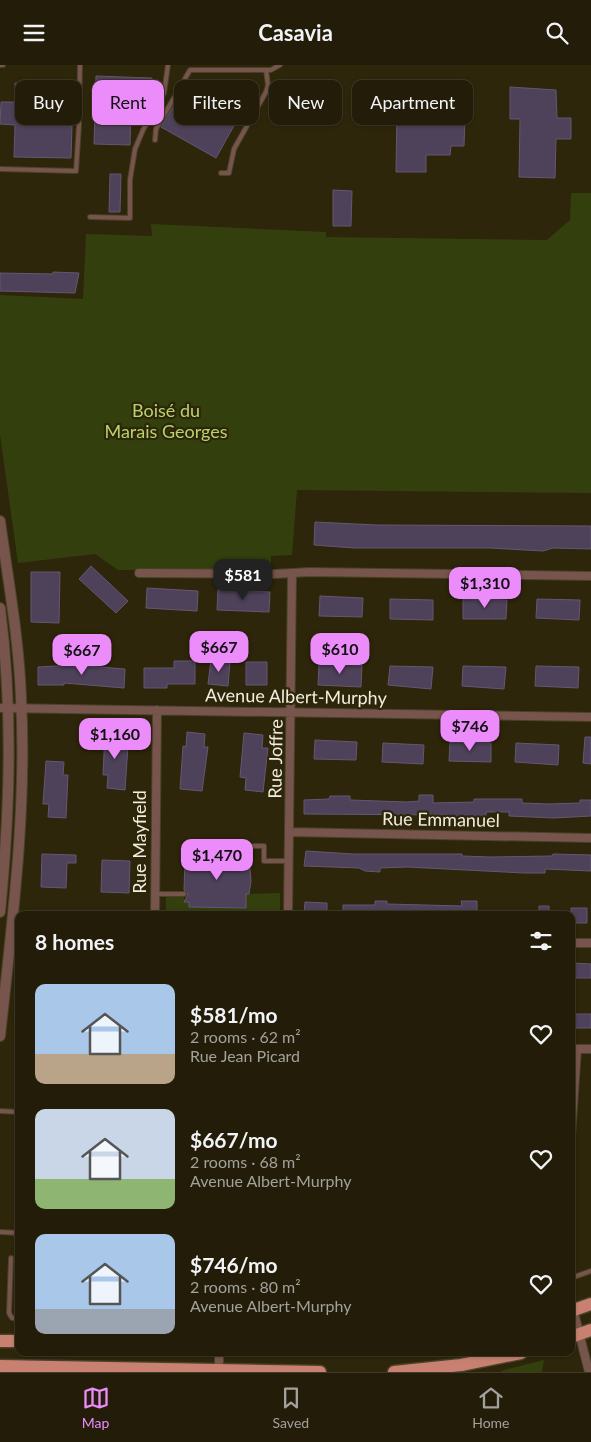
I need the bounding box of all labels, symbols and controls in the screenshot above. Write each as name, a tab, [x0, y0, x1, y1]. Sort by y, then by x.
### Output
icon: menu	[20, 19, 48, 47]
text: Casavia	[258, 19, 333, 46]
icon: search	[543, 19, 571, 47]
chip: Buy	[15, 80, 82, 125]
chip: Rent	[92, 80, 164, 125]
chip: Filters	[174, 80, 259, 125]
chip: New	[269, 80, 342, 125]
chip: Apartment	[352, 80, 473, 125]
park label: Boisé du Marais Georges	[104, 399, 228, 442]
pin: $581	[213, 559, 273, 601]
text: $581	[224, 565, 262, 584]
pin: $1,310	[444, 567, 526, 609]
text: $1,310	[460, 573, 510, 592]
pin: $667	[189, 631, 249, 673]
pin: $667	[52, 633, 112, 676]
pin: $610	[310, 633, 370, 675]
text: $667	[200, 637, 238, 656]
text: $610	[321, 639, 359, 658]
text: $667	[63, 640, 101, 659]
street label: Avenue Albert-Murphy	[205, 683, 388, 709]
pin: $746	[440, 709, 500, 752]
text: $746	[451, 716, 489, 735]
pin: $1,160	[74, 717, 156, 760]
street label: Rue Joffre	[263, 719, 287, 799]
text: $1,160	[90, 724, 140, 743]
street label: Rue Mayfield	[128, 790, 150, 894]
street label: Rue Emmanuel	[382, 807, 500, 831]
pin: $1,470	[176, 839, 258, 881]
text: $1,470	[192, 845, 242, 864]
icon: filters	[527, 927, 555, 955]
text: 8 homes	[35, 929, 114, 954]
text: $581/mo	[190, 1002, 278, 1027]
icon: home	[75, 1004, 135, 1064]
icon: heart	[527, 1020, 555, 1048]
text: 2 rooms · 62 m²	[190, 1027, 301, 1046]
text: Rue Jean Picard	[190, 1046, 300, 1065]
text: $667/mo	[190, 1127, 278, 1152]
icon: home	[75, 1129, 135, 1189]
icon: heart	[527, 1145, 555, 1173]
text: 2 rooms · 68 m²	[190, 1152, 301, 1171]
text: Avenue Albert-Murphy	[190, 1171, 351, 1190]
text: $746/mo	[190, 1252, 278, 1277]
icon: home	[75, 1254, 135, 1314]
icon: heart	[527, 1270, 555, 1298]
text: 2 rooms · 80 m²	[190, 1277, 301, 1296]
text: Avenue Albert-Murphy	[190, 1296, 351, 1315]
tab: Map	[82, 1384, 110, 1431]
tab: Saved	[273, 1384, 309, 1431]
tab: Home	[472, 1384, 509, 1431]

